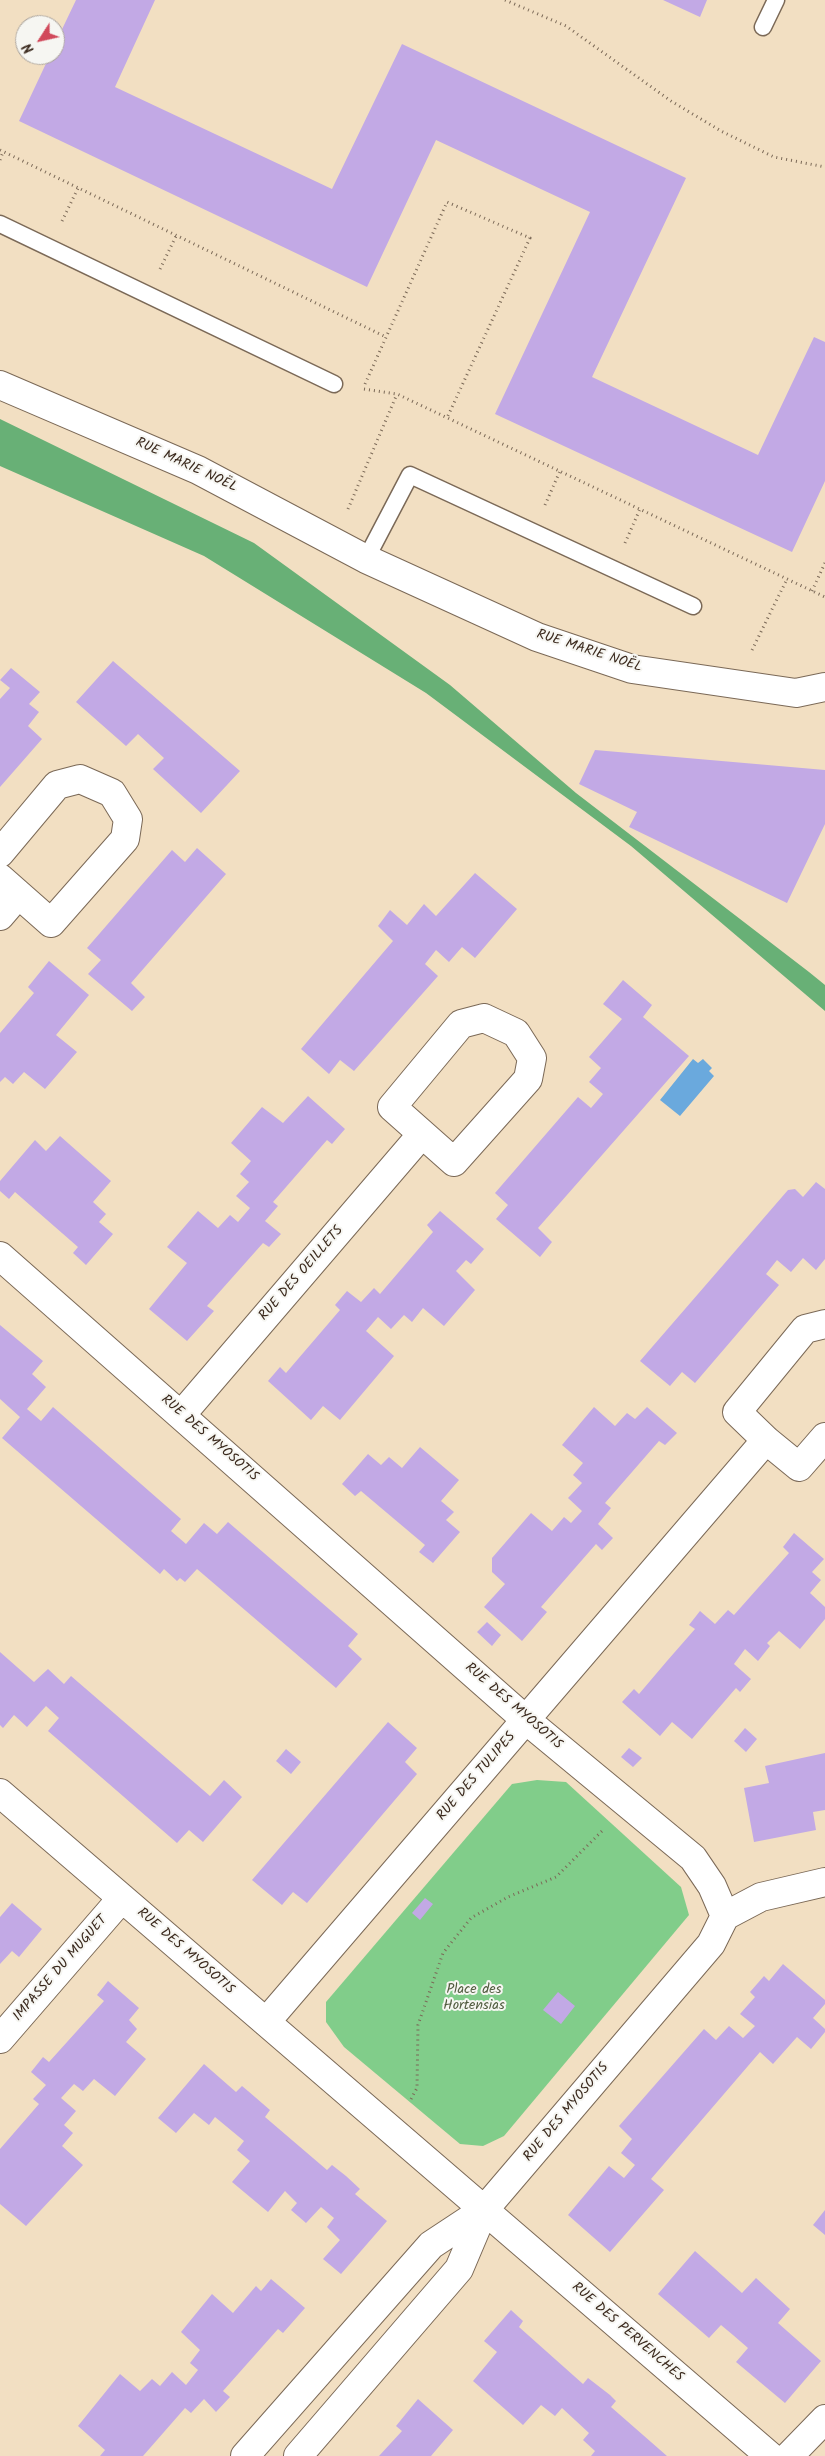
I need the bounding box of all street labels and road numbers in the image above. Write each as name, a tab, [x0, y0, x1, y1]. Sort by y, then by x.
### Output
street label: RUE MARIE NOËL	[133, 435, 239, 497]
street label: RUE MARIE NOËL	[534, 627, 644, 677]
street label: RUE DES OEILLETS	[256, 1223, 348, 1325]
street label: RUE DES MYOSOTIS	[157, 1392, 261, 1486]
street label: RUE DES MYOSOTIS	[461, 1660, 565, 1754]
street label: RUE DES TULIPES	[434, 1729, 520, 1825]
street label: RUE DES MYOSOTIS	[133, 1905, 237, 1999]
street label: IMPASSE DU MUGUET	[10, 1912, 112, 2026]
street label: RUE DES MYOSOTIS	[521, 2060, 613, 2166]
street label: RUE DES PERVENCHES	[567, 2280, 687, 2386]

